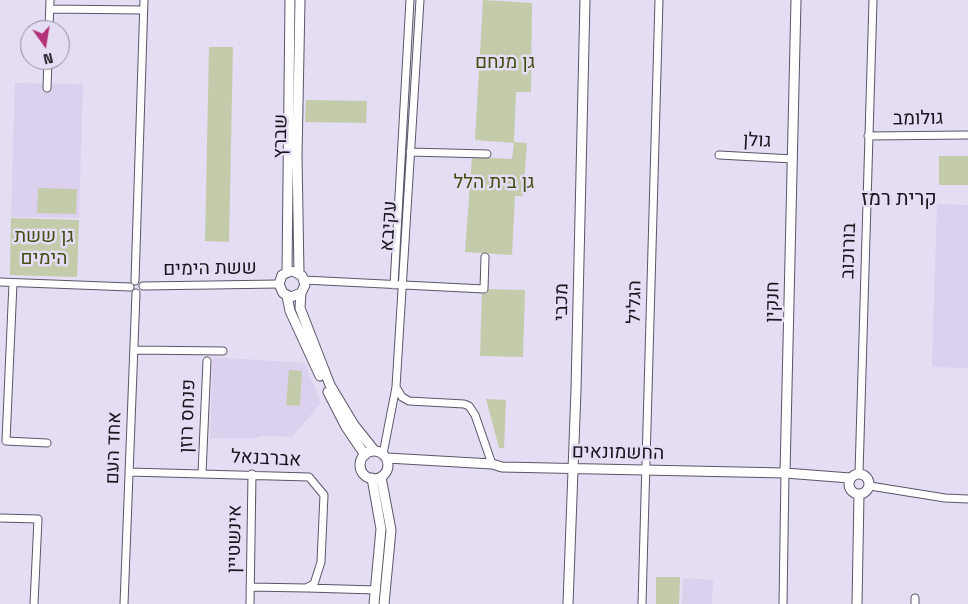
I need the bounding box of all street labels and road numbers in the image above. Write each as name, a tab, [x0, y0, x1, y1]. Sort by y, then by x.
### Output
street label: גולומב	[893, 107, 943, 131]
street label: שברץ	[269, 114, 293, 158]
street label: גולן	[742, 129, 772, 153]
street label: עקיבא	[376, 200, 402, 252]
street label: בורוכוב	[837, 222, 861, 280]
street label: ששת הימים	[163, 257, 257, 281]
street label: הגליל	[623, 280, 647, 324]
street label: חנקין	[761, 281, 785, 323]
street label: מכבי	[550, 283, 574, 321]
street label: פנחס רוזן	[175, 378, 201, 454]
street label: אחד העם	[101, 411, 127, 485]
street label: החשמונאים	[572, 441, 664, 465]
street label: אברבנאל	[230, 446, 302, 472]
street label: אינשטיין	[223, 505, 247, 573]

